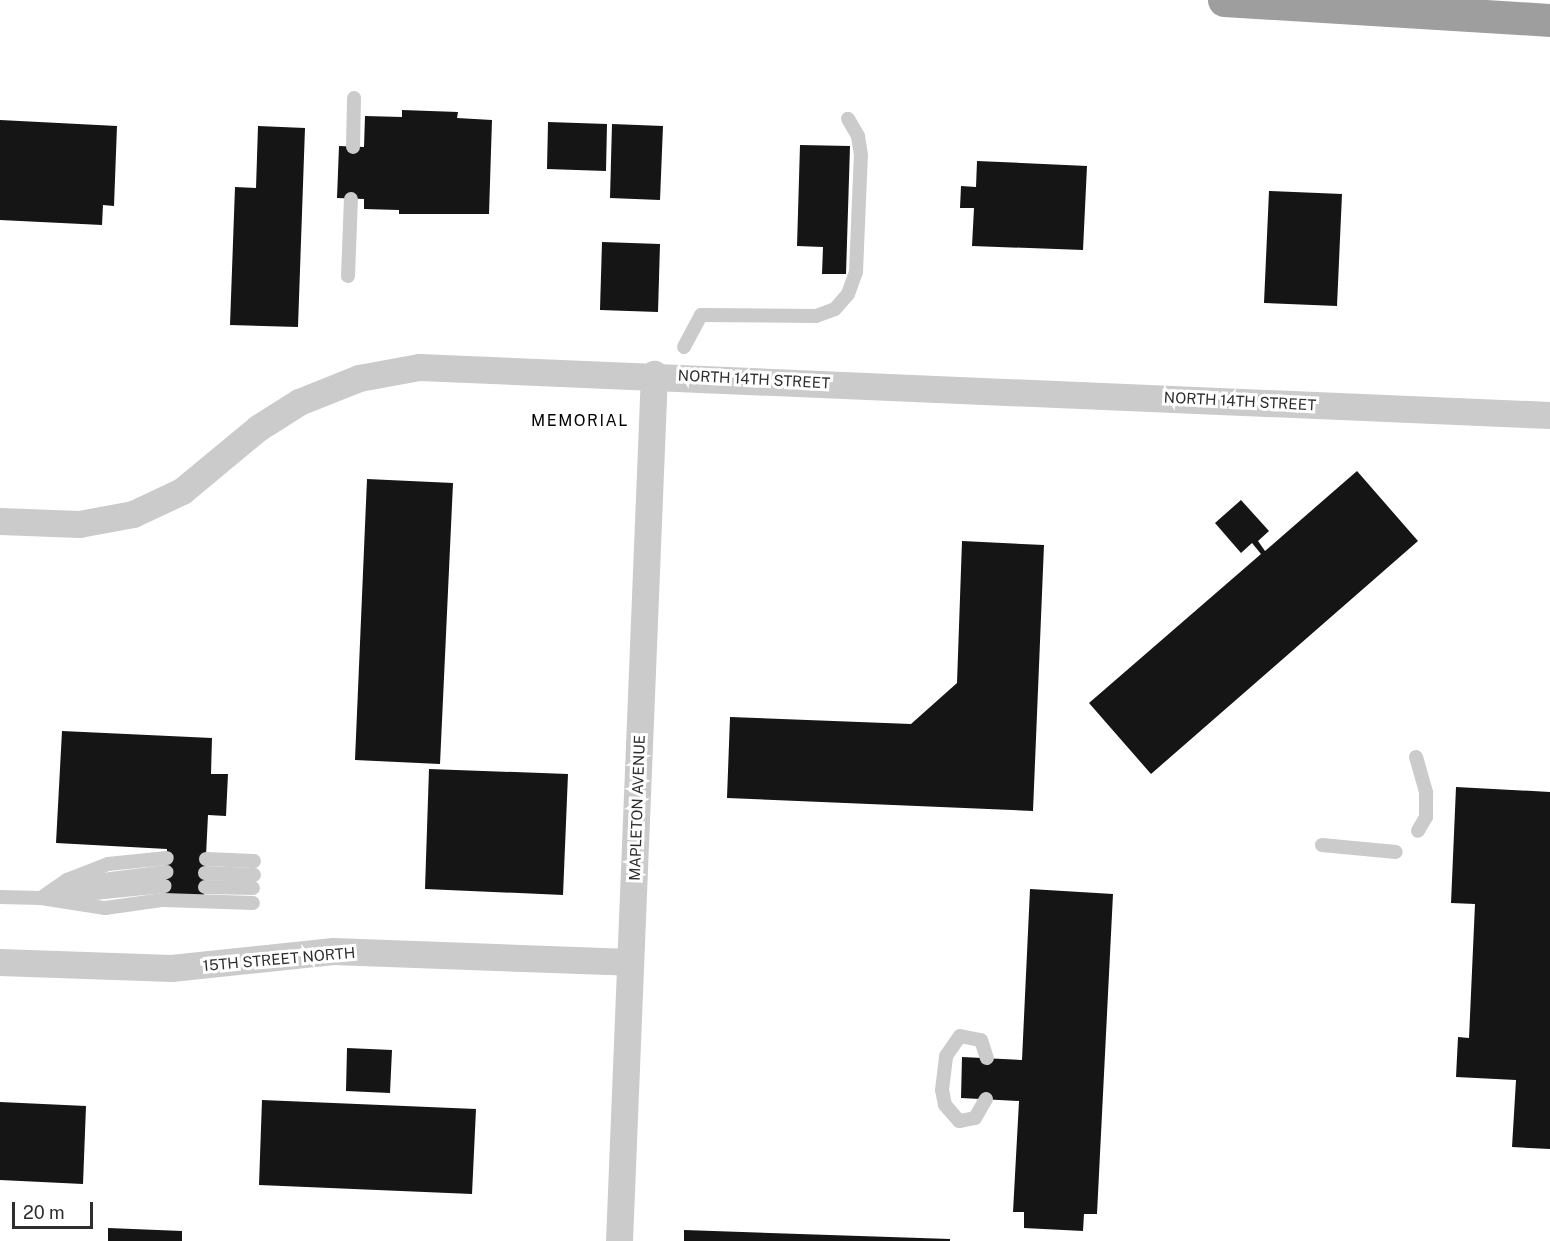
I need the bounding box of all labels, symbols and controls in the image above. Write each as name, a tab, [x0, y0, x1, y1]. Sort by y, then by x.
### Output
street label: NORTH 14TH STREET	[677, 366, 831, 392]
street label: NORTH 14TH STREET	[1163, 388, 1317, 414]
district label: MEMORIAL	[531, 411, 629, 431]
street label: MAPLETON AVENUE	[625, 735, 649, 881]
street label: 15TH STREET NORTH	[202, 943, 356, 975]
scale bar	[15, 1190, 96, 1228]
text: 20 m	[23, 1202, 65, 1223]

